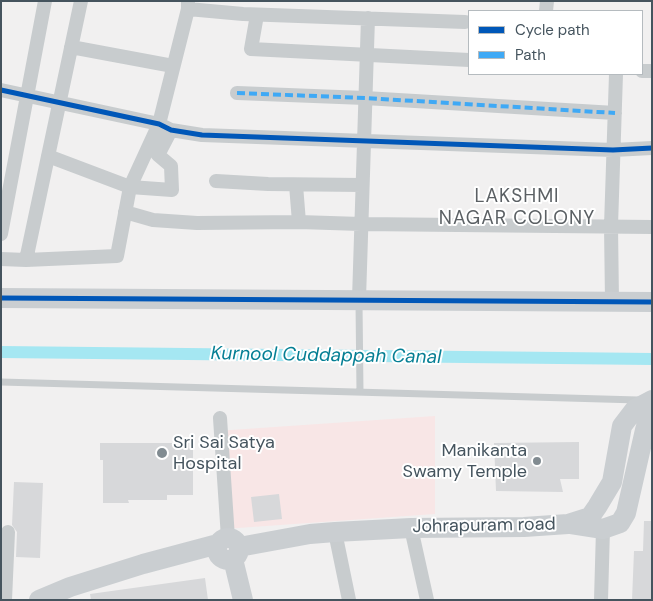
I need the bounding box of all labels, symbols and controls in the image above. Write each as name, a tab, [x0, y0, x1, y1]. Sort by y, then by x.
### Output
legend	[468, 10, 643, 75]
text: Cycle path	[515, 20, 590, 40]
text: Path	[515, 45, 546, 65]
district label: LAKSHMI NAGAR COLONY	[437, 186, 597, 230]
water label: Kurnool Cuddappah Canal	[210, 343, 442, 369]
place label: Sri Sai Satya Hospital	[173, 432, 275, 474]
place label: Manikanta Swamy Temple	[403, 440, 527, 482]
marker: Sri Sai Satya Hospital	[155, 446, 169, 460]
marker: Manikanta Swamy Temple	[531, 455, 543, 467]
street label: Johrapuram road	[412, 514, 556, 538]

